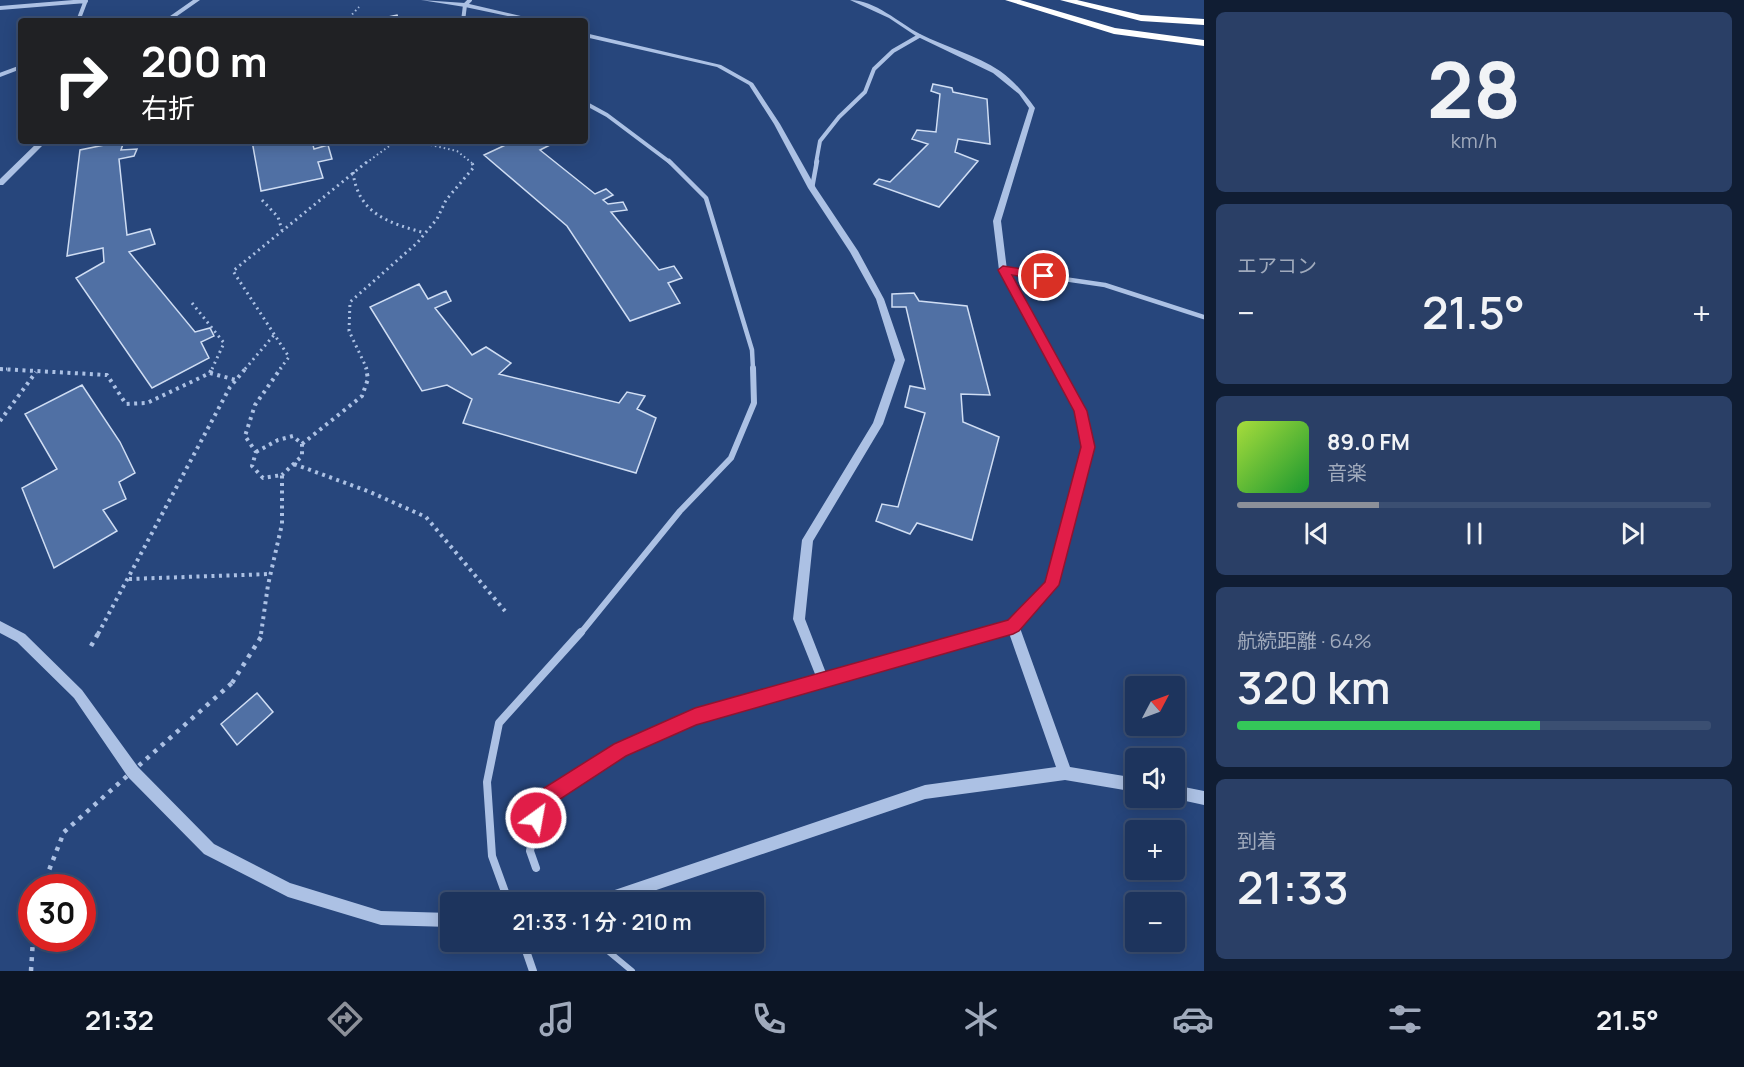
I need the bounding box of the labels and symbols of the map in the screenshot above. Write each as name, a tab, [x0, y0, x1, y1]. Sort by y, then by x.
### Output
pin	[1018, 250, 1069, 301]
north arrow	[1125, 676, 1185, 736]
position arrow	[504, 786, 568, 850]
speed limit sign: 30	[18, 874, 96, 952]

